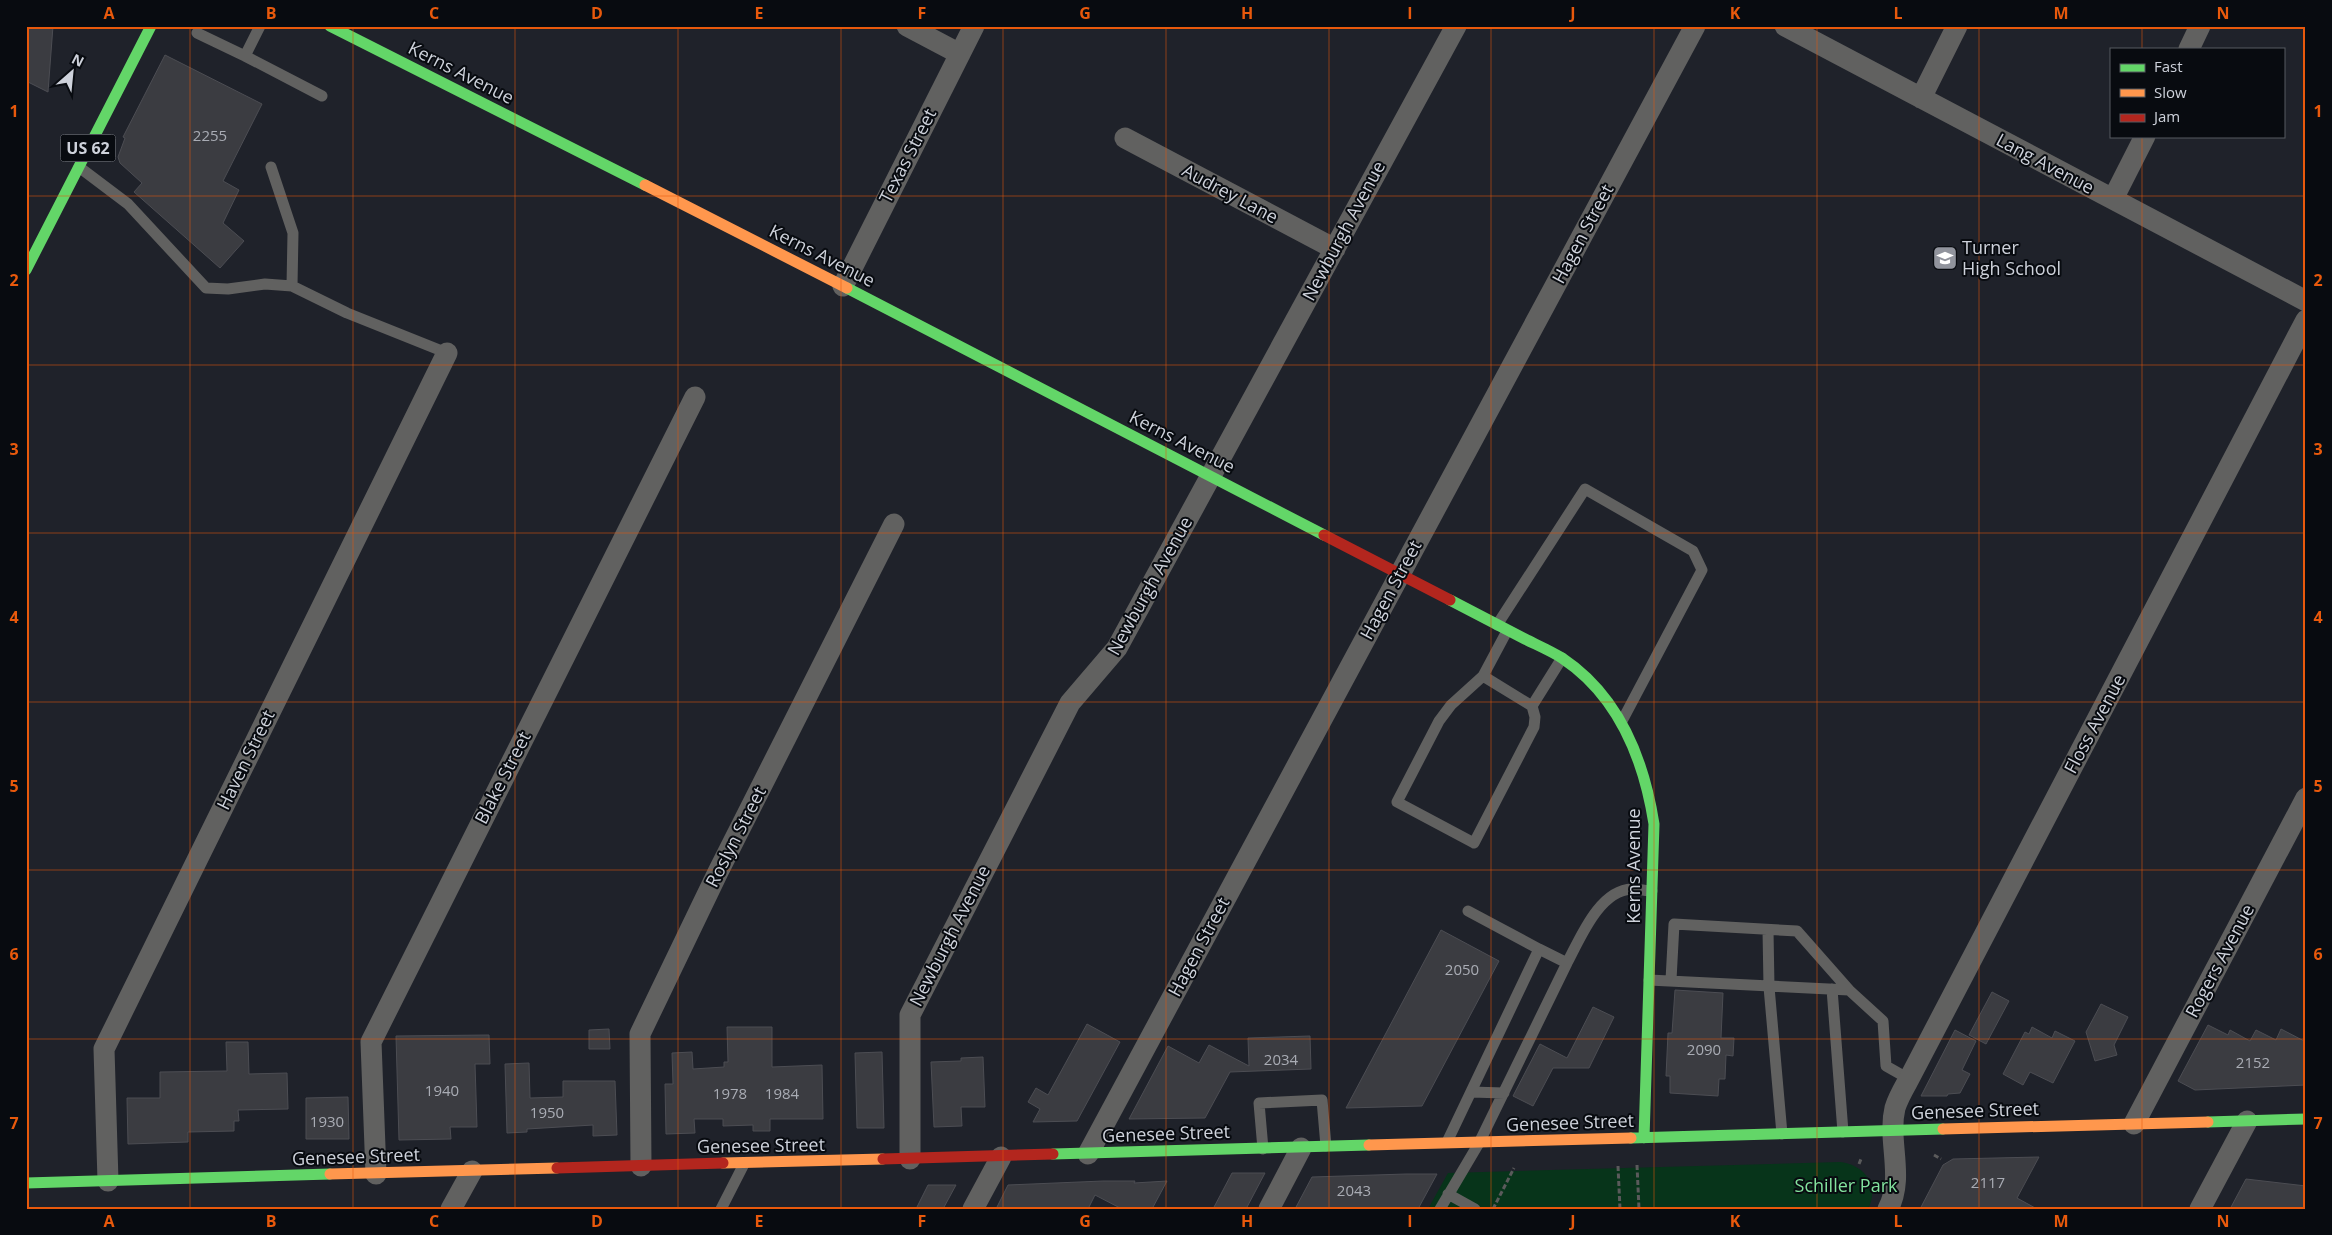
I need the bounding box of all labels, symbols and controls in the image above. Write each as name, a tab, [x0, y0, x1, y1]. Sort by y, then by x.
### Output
text: A	[103, 2, 115, 24]
text: B	[266, 2, 276, 24]
text: C	[429, 2, 439, 24]
text: D	[591, 2, 603, 24]
text: E	[755, 2, 764, 24]
text: F	[918, 2, 926, 24]
text: G	[1079, 2, 1091, 24]
text: H	[1241, 2, 1253, 24]
text: I	[1407, 2, 1413, 24]
text: J	[1568, 2, 1576, 24]
text: K	[1730, 2, 1741, 24]
text: L	[1893, 2, 1903, 24]
text: M	[2053, 2, 2069, 24]
text: N	[2216, 2, 2230, 24]
street label: Kerns Avenue	[405, 35, 518, 109]
north arrow	[48, 48, 98, 98]
legend	[2110, 48, 2284, 138]
text: N	[69, 49, 88, 71]
text: Fast	[2154, 56, 2183, 76]
text: Slow	[2154, 82, 2187, 102]
text: 1	[9, 100, 19, 122]
text: 1	[2313, 100, 2323, 122]
street label: Texas Street	[873, 104, 941, 207]
text: Jam	[2152, 106, 2180, 126]
house number: 2255	[193, 125, 227, 145]
street label: Lang Avenue	[1992, 127, 2099, 199]
road number: US 62	[61, 134, 116, 162]
street label: Newburgh Avenue	[1296, 156, 1390, 305]
street label: Audrey Lane	[1178, 158, 1283, 228]
street label: Hagen Street	[1546, 180, 1618, 287]
street label: Kerns Avenue	[766, 218, 879, 292]
place label: Turner High School	[1962, 235, 2061, 280]
school or university icon: Turner High School	[1932, 245, 1958, 271]
text: 2	[9, 269, 19, 291]
text: 2	[2313, 269, 2323, 291]
street label: Kerns Avenue	[1126, 404, 1239, 478]
text: 3	[9, 438, 19, 460]
text: 3	[2313, 438, 2323, 460]
street label: Newburgh Avenue	[1101, 512, 1197, 659]
street label: Hagen Street	[1354, 536, 1426, 643]
text: 4	[9, 606, 19, 628]
text: 4	[2313, 606, 2323, 628]
street label: Floss Avenue	[2058, 670, 2130, 777]
street label: Haven Street	[211, 706, 280, 814]
street label: Blake Street	[469, 727, 536, 828]
text: 5	[9, 775, 19, 797]
text: 5	[2313, 775, 2323, 797]
street label: Roslyn Street	[699, 782, 771, 891]
street label: Kerns Avenue	[1621, 808, 1645, 924]
street label: Newburgh Avenue	[903, 861, 995, 1010]
street label: Hagen Street	[1162, 893, 1234, 1000]
street label: Rogers Avenue	[2179, 900, 2259, 1021]
text: 6	[9, 943, 19, 965]
text: 6	[2313, 943, 2323, 965]
house number: 2050	[1445, 959, 1479, 979]
house number: 2090	[1687, 1039, 1721, 1059]
house number: 2034	[1264, 1049, 1299, 1069]
house number: 2152	[2236, 1052, 2270, 1072]
house number: 1940	[425, 1080, 459, 1100]
house number: 1978	[713, 1083, 747, 1103]
house number: 1984	[765, 1083, 800, 1103]
street label: Genesee Street	[1911, 1096, 2039, 1124]
house number: 1950	[530, 1102, 564, 1122]
street label: Genesee Street	[1506, 1108, 1634, 1136]
house number: 1930	[310, 1111, 344, 1131]
text: 7	[9, 1112, 19, 1134]
text: 7	[2313, 1112, 2323, 1134]
street label: Genesee Street	[1102, 1119, 1230, 1147]
street label: Genesee Street	[697, 1132, 825, 1158]
street label: Genesee Street	[292, 1142, 420, 1170]
house number: 2117	[1971, 1172, 2005, 1192]
park label: Schiller Park	[1795, 1173, 1898, 1197]
house number: 2043	[1337, 1180, 1371, 1200]
text: A	[103, 1210, 115, 1232]
text: B	[266, 1210, 276, 1232]
text: C	[429, 1210, 439, 1232]
text: D	[591, 1210, 603, 1232]
text: E	[755, 1210, 764, 1232]
text: F	[918, 1210, 926, 1232]
text: G	[1079, 1210, 1091, 1232]
text: H	[1241, 1210, 1253, 1232]
text: I	[1407, 1210, 1413, 1232]
text: J	[1568, 1210, 1576, 1232]
text: K	[1730, 1210, 1741, 1232]
text: L	[1893, 1210, 1903, 1232]
text: M	[2053, 1210, 2069, 1232]
text: N	[2216, 1210, 2230, 1232]

